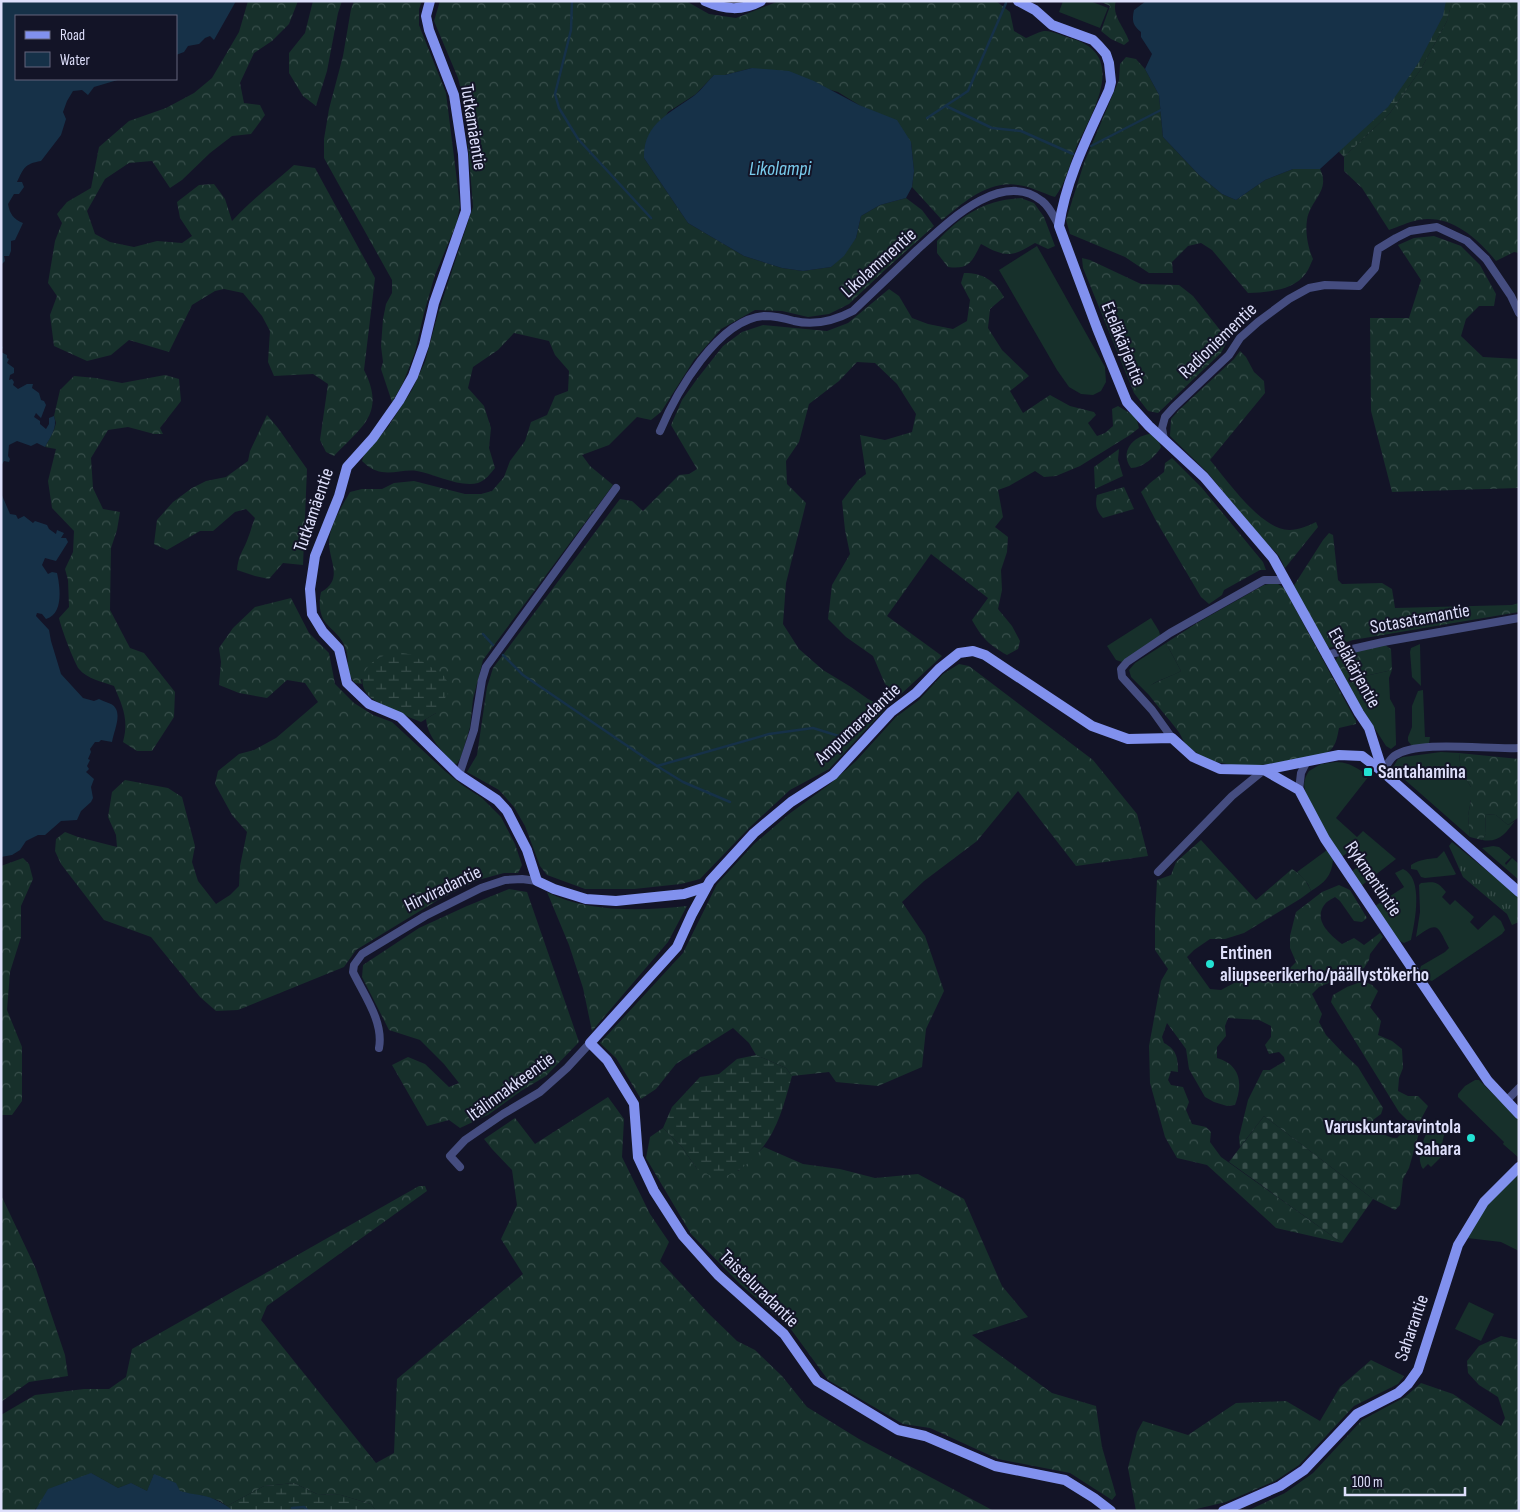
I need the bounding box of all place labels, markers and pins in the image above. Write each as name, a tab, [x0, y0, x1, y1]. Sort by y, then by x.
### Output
place label: Santahamina	[1378, 761, 1466, 784]
marker: Santahamina	[1362, 766, 1374, 778]
place label: Entinen aliupseerikerho/päällystökerho	[1220, 942, 1429, 987]
marker: Entinen aliupseerikerho/päällystökerho	[1204, 958, 1216, 970]
place label: Varuskuntaravintola Sahara	[1325, 1116, 1461, 1161]
marker: Varuskuntaravintola Sahara	[1465, 1132, 1477, 1144]

